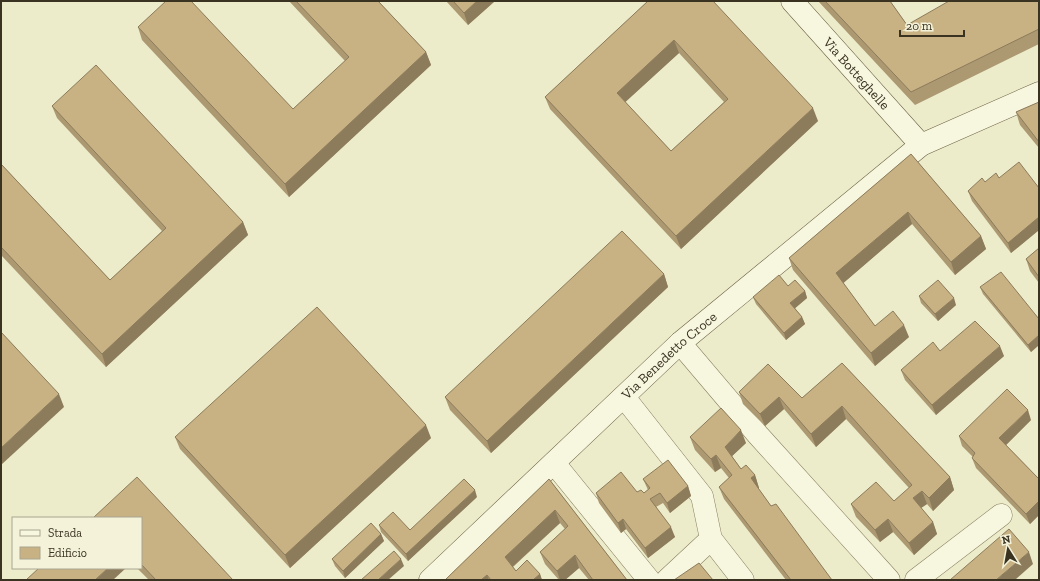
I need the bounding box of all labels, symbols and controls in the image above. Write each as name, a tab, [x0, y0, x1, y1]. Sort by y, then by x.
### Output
scale bar	[900, 12, 964, 38]
text: 20 m	[906, 19, 933, 33]
street label: Via Botteghelle	[819, 33, 894, 113]
street label: Via Benedetto Croce	[617, 308, 720, 403]
legend	[12, 517, 142, 569]
text: Strada	[48, 526, 82, 540]
north arrow	[988, 529, 1028, 569]
text: N	[1001, 532, 1012, 547]
text: Edificio	[48, 546, 87, 560]

